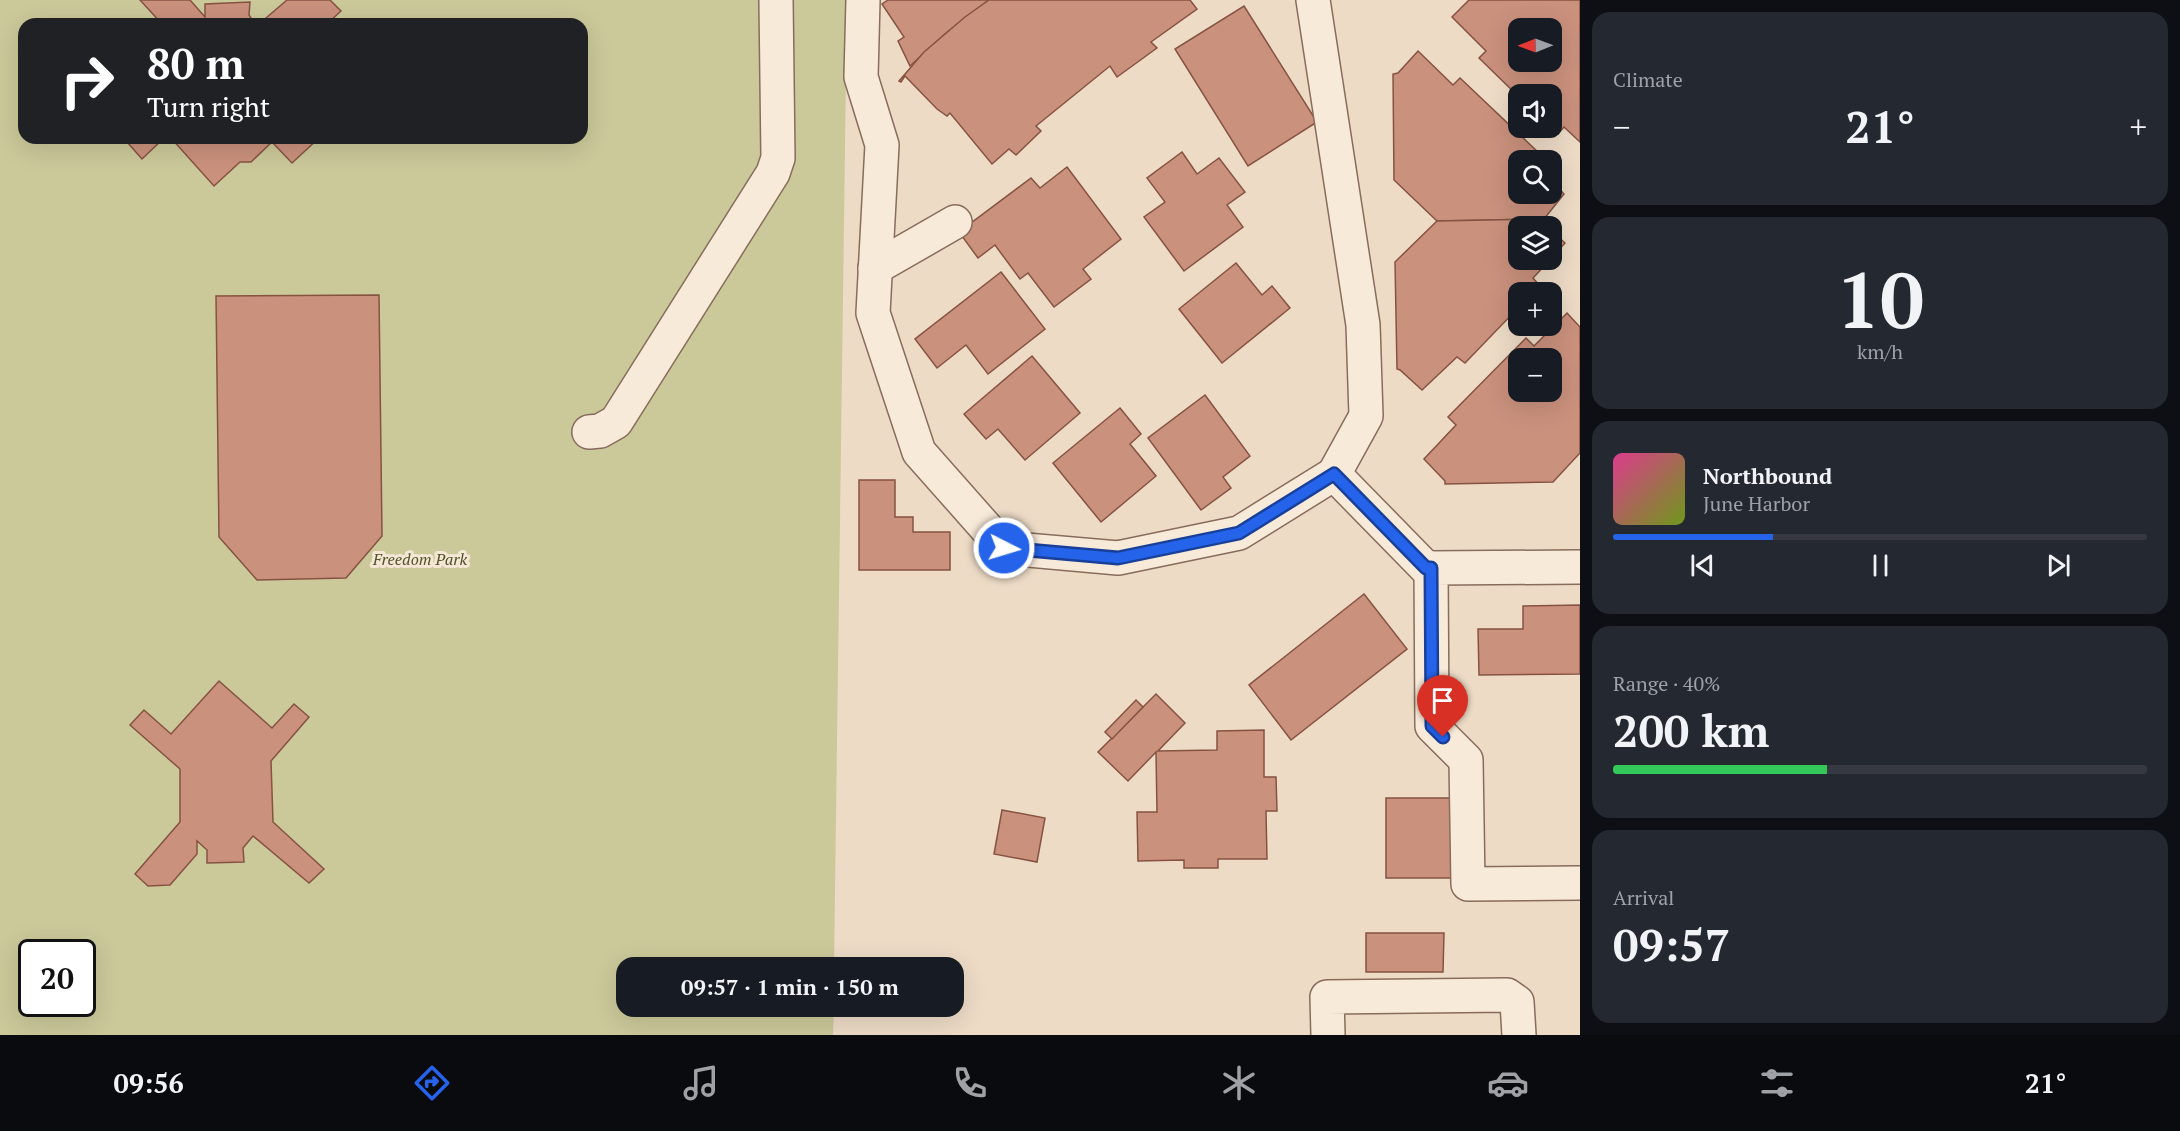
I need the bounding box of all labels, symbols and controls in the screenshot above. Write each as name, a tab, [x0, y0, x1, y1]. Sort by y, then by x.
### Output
north arrow	[1508, 18, 1562, 72]
map controls	[1508, 18, 1562, 402]
text: 80 m	[147, 35, 245, 91]
icon: right	[48, 42, 126, 120]
text: Climate	[1613, 66, 1683, 93]
button: sound	[1508, 84, 1562, 138]
text: Turn right	[147, 89, 270, 125]
text: 21°	[1845, 96, 1915, 156]
text: −	[1613, 105, 1631, 148]
text: +	[2129, 105, 2147, 148]
button: search	[1508, 150, 1562, 204]
button: layers	[1508, 216, 1562, 270]
text: 10	[1836, 247, 1924, 350]
button: +	[1508, 282, 1562, 336]
text: km/h	[1857, 338, 1903, 365]
button: −	[1508, 348, 1562, 402]
text: Northbound	[1703, 461, 1832, 490]
text: June Harbor	[1703, 490, 1810, 517]
position arrow	[972, 516, 1036, 580]
park label: Freedom Park	[372, 548, 467, 570]
icon: previous	[1686, 549, 1719, 582]
icon: pause	[1864, 549, 1897, 582]
icon: next	[2042, 549, 2075, 582]
text: Range · 40%	[1613, 670, 1720, 697]
pin	[1417, 675, 1468, 737]
icon: arrive	[1426, 684, 1459, 717]
text: 200 km	[1613, 700, 1769, 760]
text: Arrival	[1613, 884, 1674, 911]
text: 09:57	[1613, 914, 1730, 974]
speed limit sign: 20	[18, 939, 96, 1017]
text: 09:57 · 1 min · 150 m	[681, 972, 899, 1001]
icon: directions	[411, 1062, 453, 1104]
icon: music	[680, 1062, 722, 1104]
icon: phone	[949, 1062, 991, 1104]
icon: climate	[1218, 1062, 1260, 1104]
icon: car	[1487, 1062, 1529, 1104]
icon: filters	[1756, 1062, 1798, 1104]
text: 09:56	[114, 1065, 184, 1101]
text: 21°	[2025, 1065, 2066, 1101]

